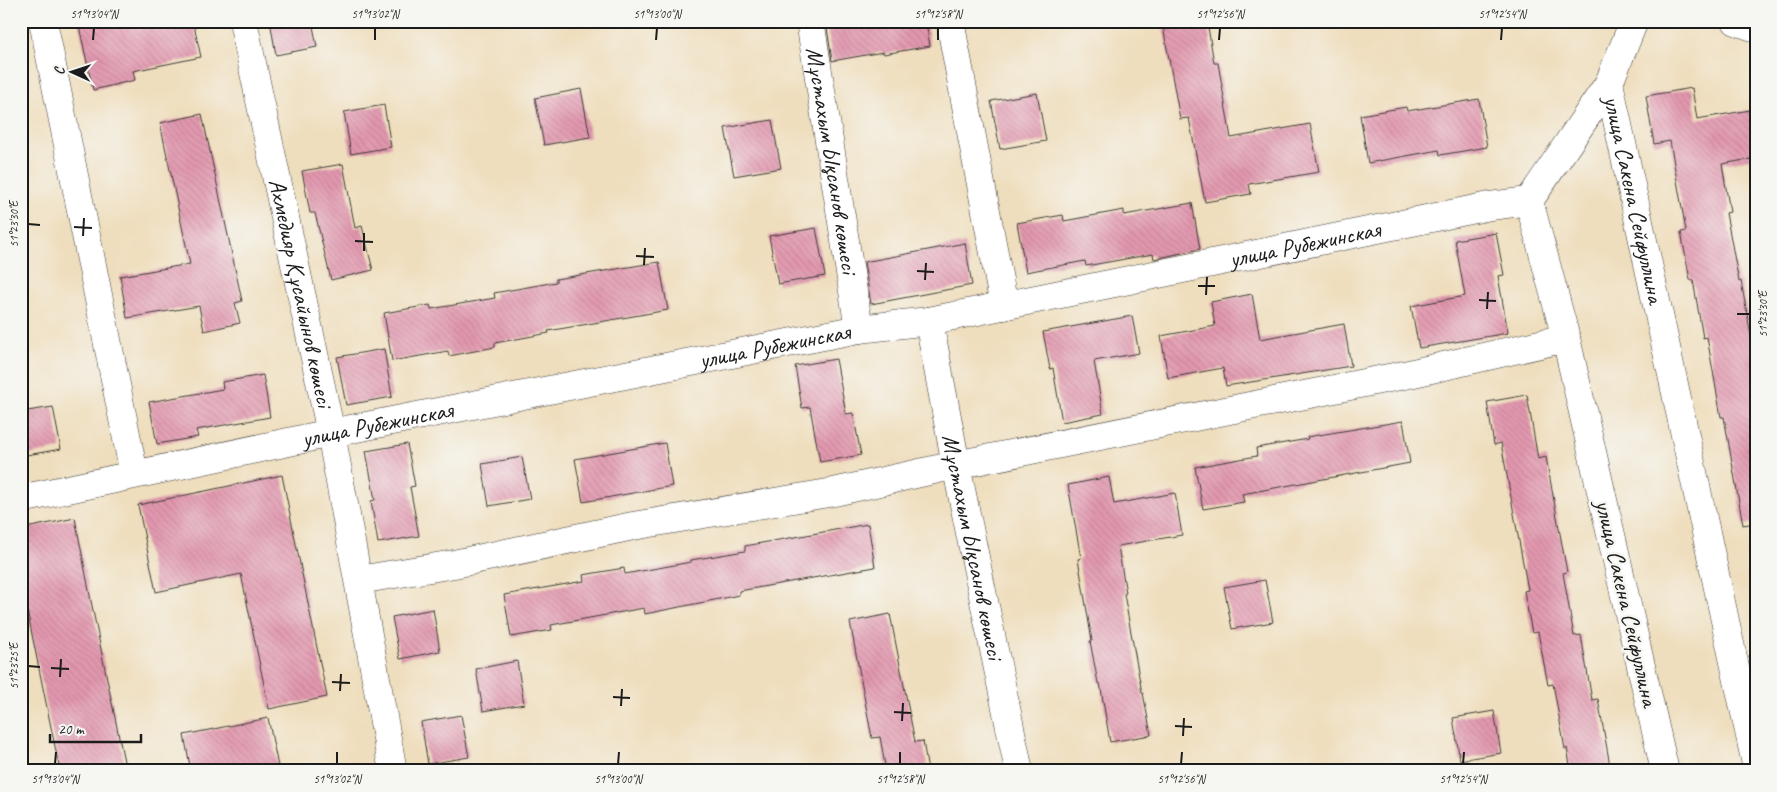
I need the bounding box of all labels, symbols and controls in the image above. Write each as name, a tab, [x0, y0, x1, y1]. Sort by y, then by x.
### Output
text: 51°13'04"N	[70, 6, 119, 22]
text: 51°13'02"N	[351, 6, 400, 22]
text: 51°13'00"N	[633, 6, 682, 22]
text: 51°12'58"N	[914, 6, 963, 22]
text: 51°12'56"N	[1196, 6, 1245, 22]
text: 51°12'54"N	[1478, 6, 1527, 22]
street label: Мұстахым Ықсанов көшесі	[799, 45, 865, 278]
north arrow	[48, 48, 98, 98]
text: С	[51, 65, 68, 75]
street label: улица Сакена Сейфуллина	[1597, 91, 1672, 308]
street label: Ахмедияр Құсайынов көшесі	[262, 176, 341, 412]
text: 51°23'30"E	[6, 199, 22, 247]
street label: улица Рубежинская	[1225, 214, 1384, 274]
text: 51°23'30"E	[1755, 289, 1771, 337]
street label: улица Рубежинская	[695, 316, 854, 376]
street label: улица Рубежинская	[297, 394, 457, 454]
street label: Мұстахым Ықсанов көшесі	[936, 432, 1011, 664]
street label: улица Сакена Сейфуллина	[1588, 495, 1666, 711]
text: 51°23'25"E	[6, 641, 22, 689]
scale bar	[50, 712, 141, 744]
text: 20 m	[58, 720, 85, 739]
text: 51°13'04"N	[31, 771, 80, 787]
text: 51°13'02"N	[313, 771, 362, 787]
text: 51°13'00"N	[594, 771, 643, 787]
text: 51°12'58"N	[876, 771, 925, 787]
text: 51°12'56"N	[1157, 771, 1206, 787]
text: 51°12'54"N	[1439, 771, 1488, 787]

